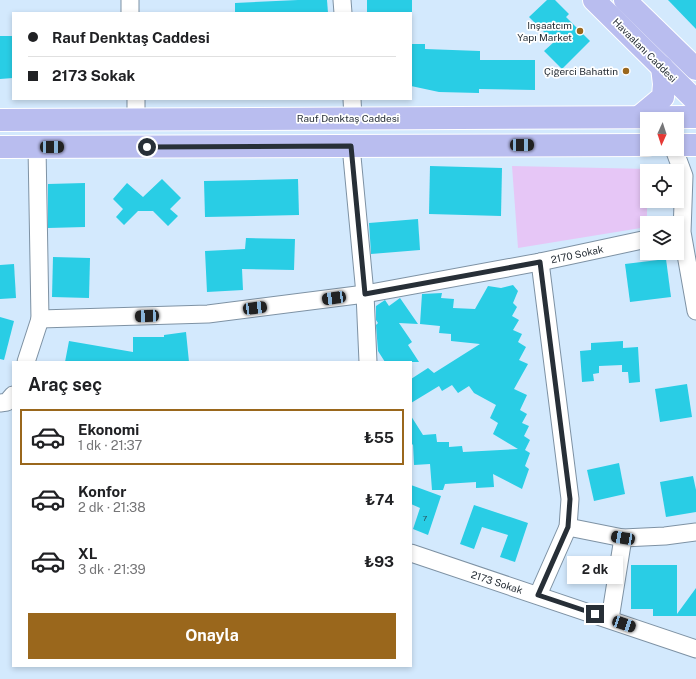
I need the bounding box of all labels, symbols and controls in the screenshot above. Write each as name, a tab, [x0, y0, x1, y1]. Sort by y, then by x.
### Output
street label: Havaalanı Caddesi	[611, 16, 679, 84]
place label: Inşaatcım Yapı Market	[517, 19, 572, 43]
marker: Inşaatcım Yapı Market	[575, 26, 585, 36]
text: Rauf Denktaş Caddesi	[52, 29, 210, 46]
place label: Çiğerci Bahattin	[544, 65, 618, 77]
marker: Çiğerci Bahattin	[621, 66, 631, 76]
text: 2173 Sokak	[52, 67, 135, 84]
street label: Rauf Denktaş Caddesi	[297, 112, 399, 124]
north arrow	[640, 112, 684, 156]
map controls	[640, 112, 684, 260]
route start	[138, 138, 156, 156]
car	[510, 139, 534, 151]
car	[40, 141, 64, 153]
button: locate	[640, 164, 684, 208]
button: layers	[640, 216, 684, 260]
street label: 2170 Sokak	[550, 243, 605, 265]
car	[321, 290, 347, 306]
car	[242, 301, 268, 315]
car	[135, 310, 159, 322]
text: Araç seç	[28, 374, 102, 395]
icon: car	[30, 419, 66, 455]
text: Ekonomi	[78, 421, 139, 438]
text: ₺55	[364, 429, 394, 446]
text: 1 dk · 21:37	[78, 438, 142, 453]
icon: car	[30, 481, 66, 517]
text: Konfor	[78, 483, 126, 500]
text: ₺74	[365, 491, 394, 508]
text: 2 dk · 21:38	[78, 500, 146, 515]
house number: 7	[423, 513, 428, 523]
car	[610, 530, 636, 546]
icon: car	[30, 543, 66, 579]
text: XL	[78, 545, 97, 562]
text: ₺93	[364, 553, 394, 570]
callout: 2 dk	[567, 556, 623, 584]
text: 3 dk · 21:39	[78, 562, 146, 577]
text: 2 dk	[582, 562, 608, 577]
street label: 2173 Sokak	[470, 568, 525, 596]
route end	[586, 605, 604, 623]
button: Onayla	[28, 613, 396, 659]
car	[611, 614, 637, 634]

